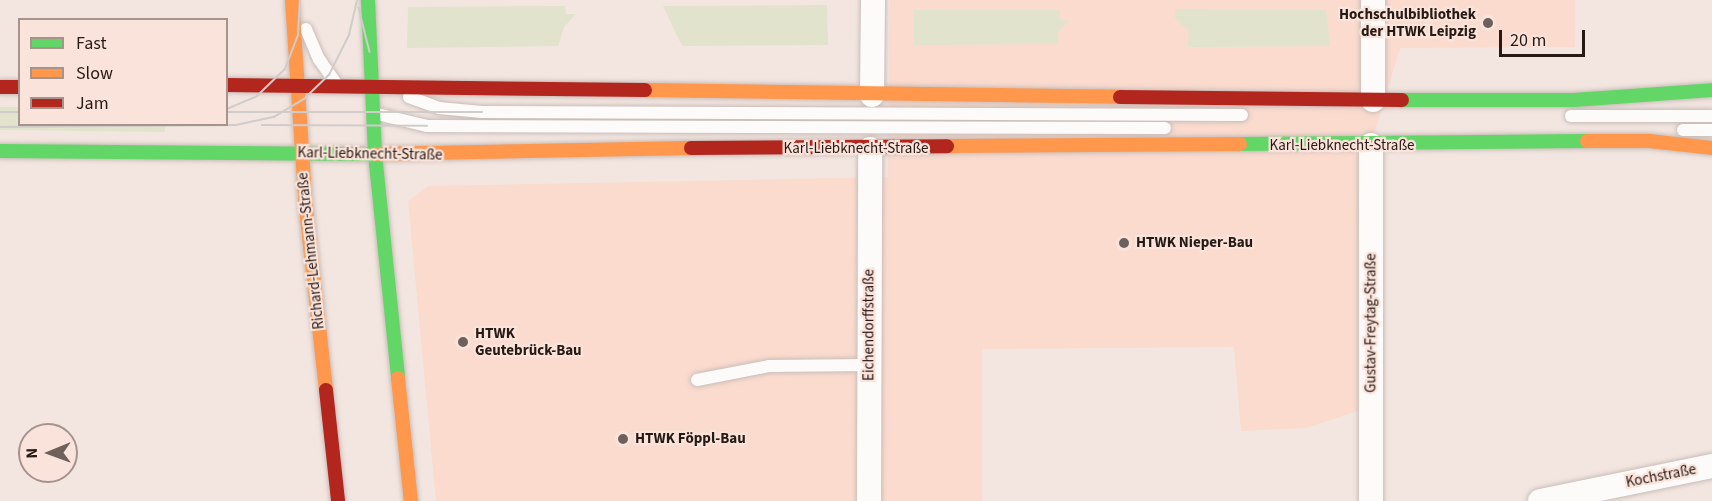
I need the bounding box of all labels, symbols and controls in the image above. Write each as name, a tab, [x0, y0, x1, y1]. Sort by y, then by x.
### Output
place label: Hochschulbibliothek der HTWK Leipzig	[1339, 5, 1476, 40]
marker: Hochschulbibliothek der HTWK Leipzig	[1481, 16, 1495, 30]
legend	[18, 18, 228, 126]
scale bar	[1502, 18, 1588, 56]
text: 20 m	[1510, 28, 1546, 53]
text: Fast	[76, 31, 107, 56]
text: Slow	[76, 61, 113, 86]
text: Jam	[76, 91, 109, 116]
street label: Karl-Liebknecht-Straße	[1269, 137, 1415, 155]
street label: Karl-Liebknecht-Straße	[783, 140, 929, 158]
street label: Karl-Liebknecht-Straße	[297, 144, 443, 164]
street label: Richard-Lehmann-Straße	[294, 172, 328, 330]
place label: HTWK Nieper-Bau	[1136, 234, 1253, 252]
marker: HTWK Nieper-Bau	[1117, 236, 1131, 250]
street label: Gustav-Freytag-Straße	[1362, 253, 1380, 393]
street label: Eichendorffstraße	[860, 269, 878, 381]
place label: HTWK Geutebrück-Bau	[475, 324, 582, 359]
marker: HTWK Geutebrück-Bau	[456, 335, 470, 349]
north arrow	[18, 423, 78, 483]
place label: HTWK Föppl-Bau	[635, 430, 746, 448]
marker: HTWK Föppl-Bau	[616, 432, 630, 446]
text: N	[21, 448, 43, 459]
street label: Kochstraße	[1624, 460, 1698, 492]

